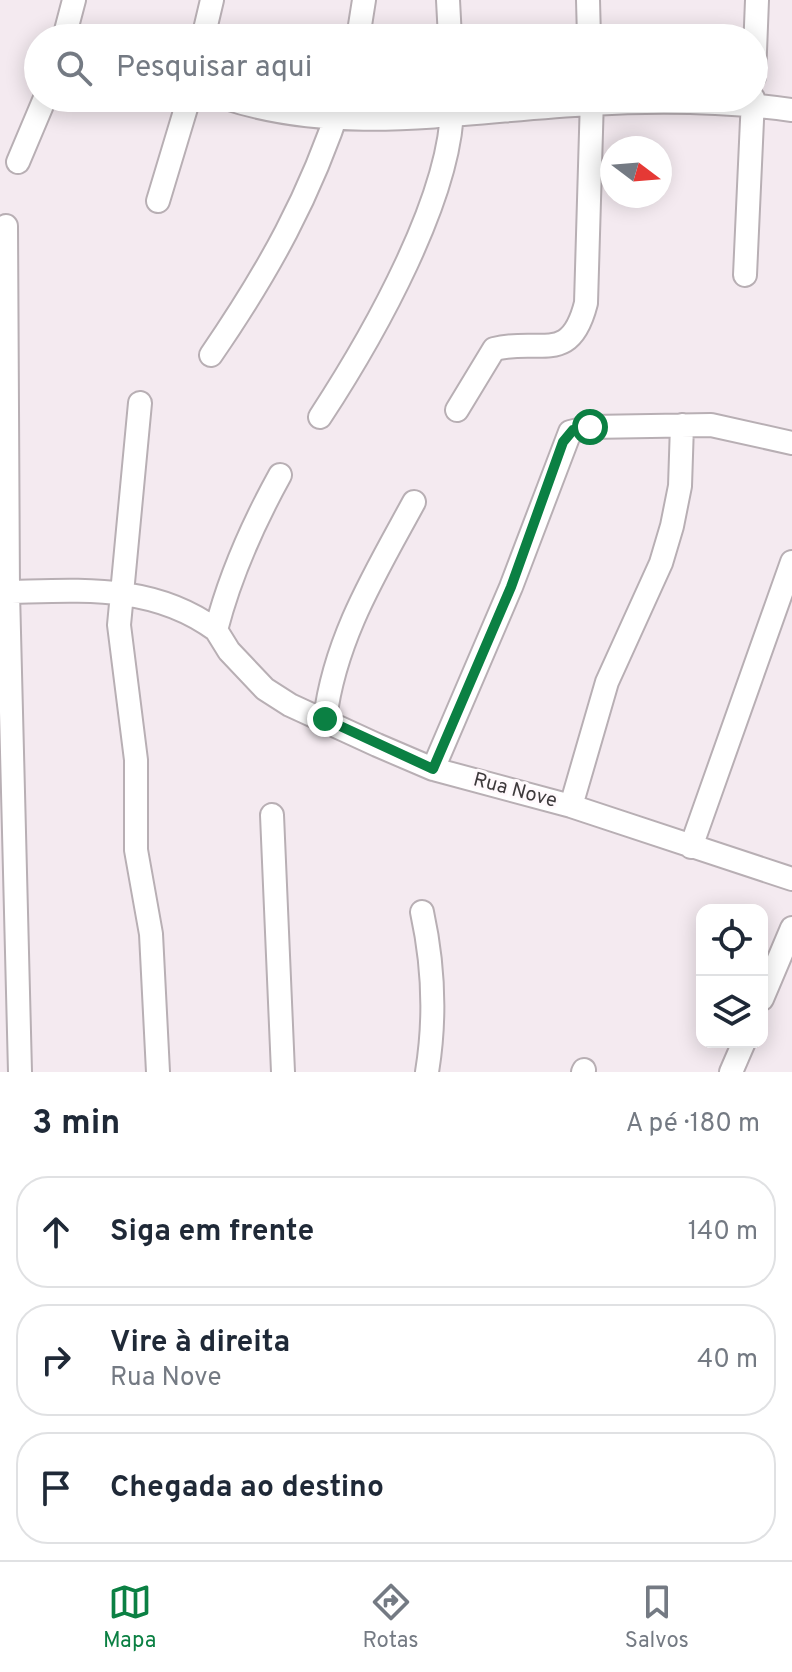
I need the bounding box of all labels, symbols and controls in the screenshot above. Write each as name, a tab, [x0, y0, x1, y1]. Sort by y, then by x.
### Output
search box	[24, 24, 768, 112]
icon: search	[52, 46, 96, 90]
text: Pesquisar aqui	[116, 50, 312, 87]
north arrow	[600, 136, 672, 208]
route start	[572, 409, 608, 445]
route end	[307, 701, 343, 737]
street label: Rua Nove	[470, 767, 560, 815]
map controls	[696, 904, 768, 1048]
button: locate	[696, 904, 768, 976]
button: layers	[696, 976, 768, 1048]
text: 3 min	[32, 1103, 120, 1146]
text: A pé · 180 m	[626, 1108, 760, 1141]
icon: ahead	[34, 1210, 78, 1254]
text: Siga em frente	[110, 1214, 314, 1251]
text: 140 m	[688, 1216, 758, 1249]
text: Vire à direita	[110, 1325, 290, 1362]
icon: right	[34, 1338, 78, 1382]
text: 40 m	[697, 1344, 758, 1377]
text: Rua Nove	[110, 1362, 222, 1395]
icon: arrive	[34, 1466, 78, 1510]
text: Chegada ao destino	[110, 1470, 384, 1507]
tab: Mapa	[103, 1580, 156, 1655]
tab: Rotas	[363, 1580, 419, 1655]
tab: Salvos	[625, 1580, 689, 1655]

